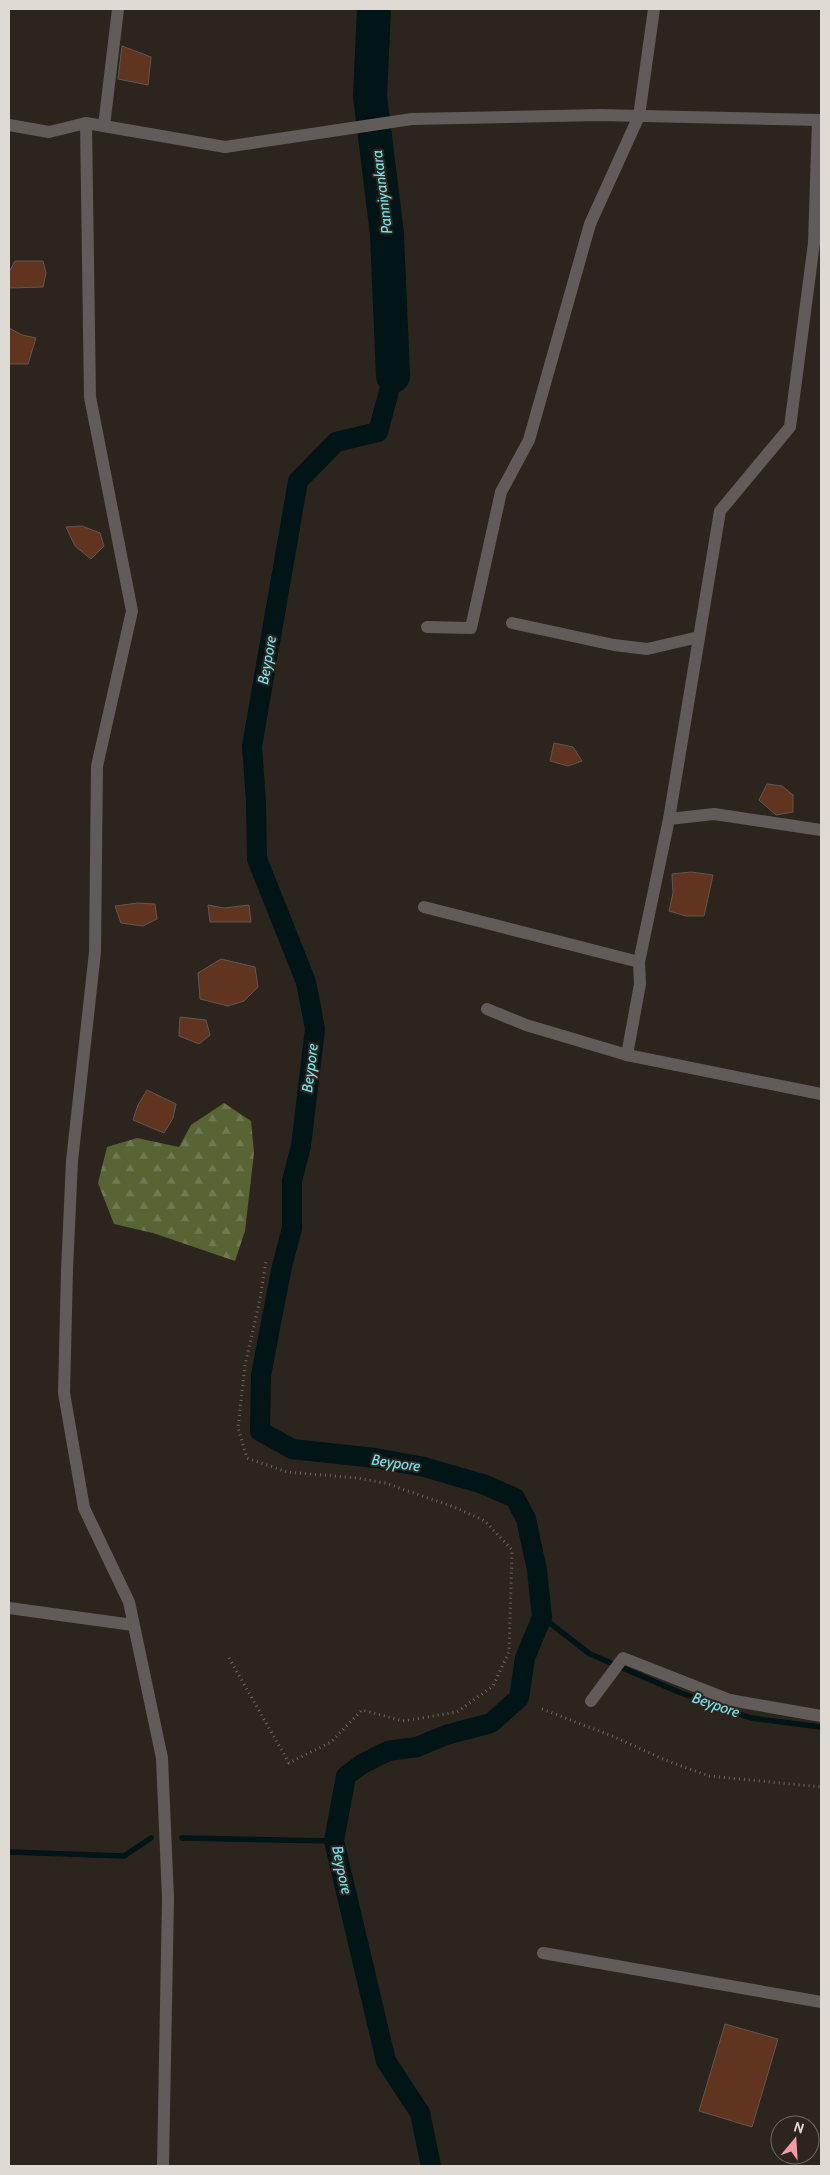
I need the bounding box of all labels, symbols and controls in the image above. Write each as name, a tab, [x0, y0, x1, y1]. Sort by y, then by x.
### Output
water label: Panniyankara	[368, 149, 396, 235]
water label: Beypore	[254, 634, 280, 686]
water label: Beypore	[298, 1042, 322, 1093]
water label: Beypore	[370, 1451, 422, 1475]
water label: Beypore	[690, 1688, 742, 1722]
water label: Beypore	[328, 1844, 356, 1896]
north arrow	[770, 2115, 820, 2165]
text: N	[792, 2118, 807, 2138]

